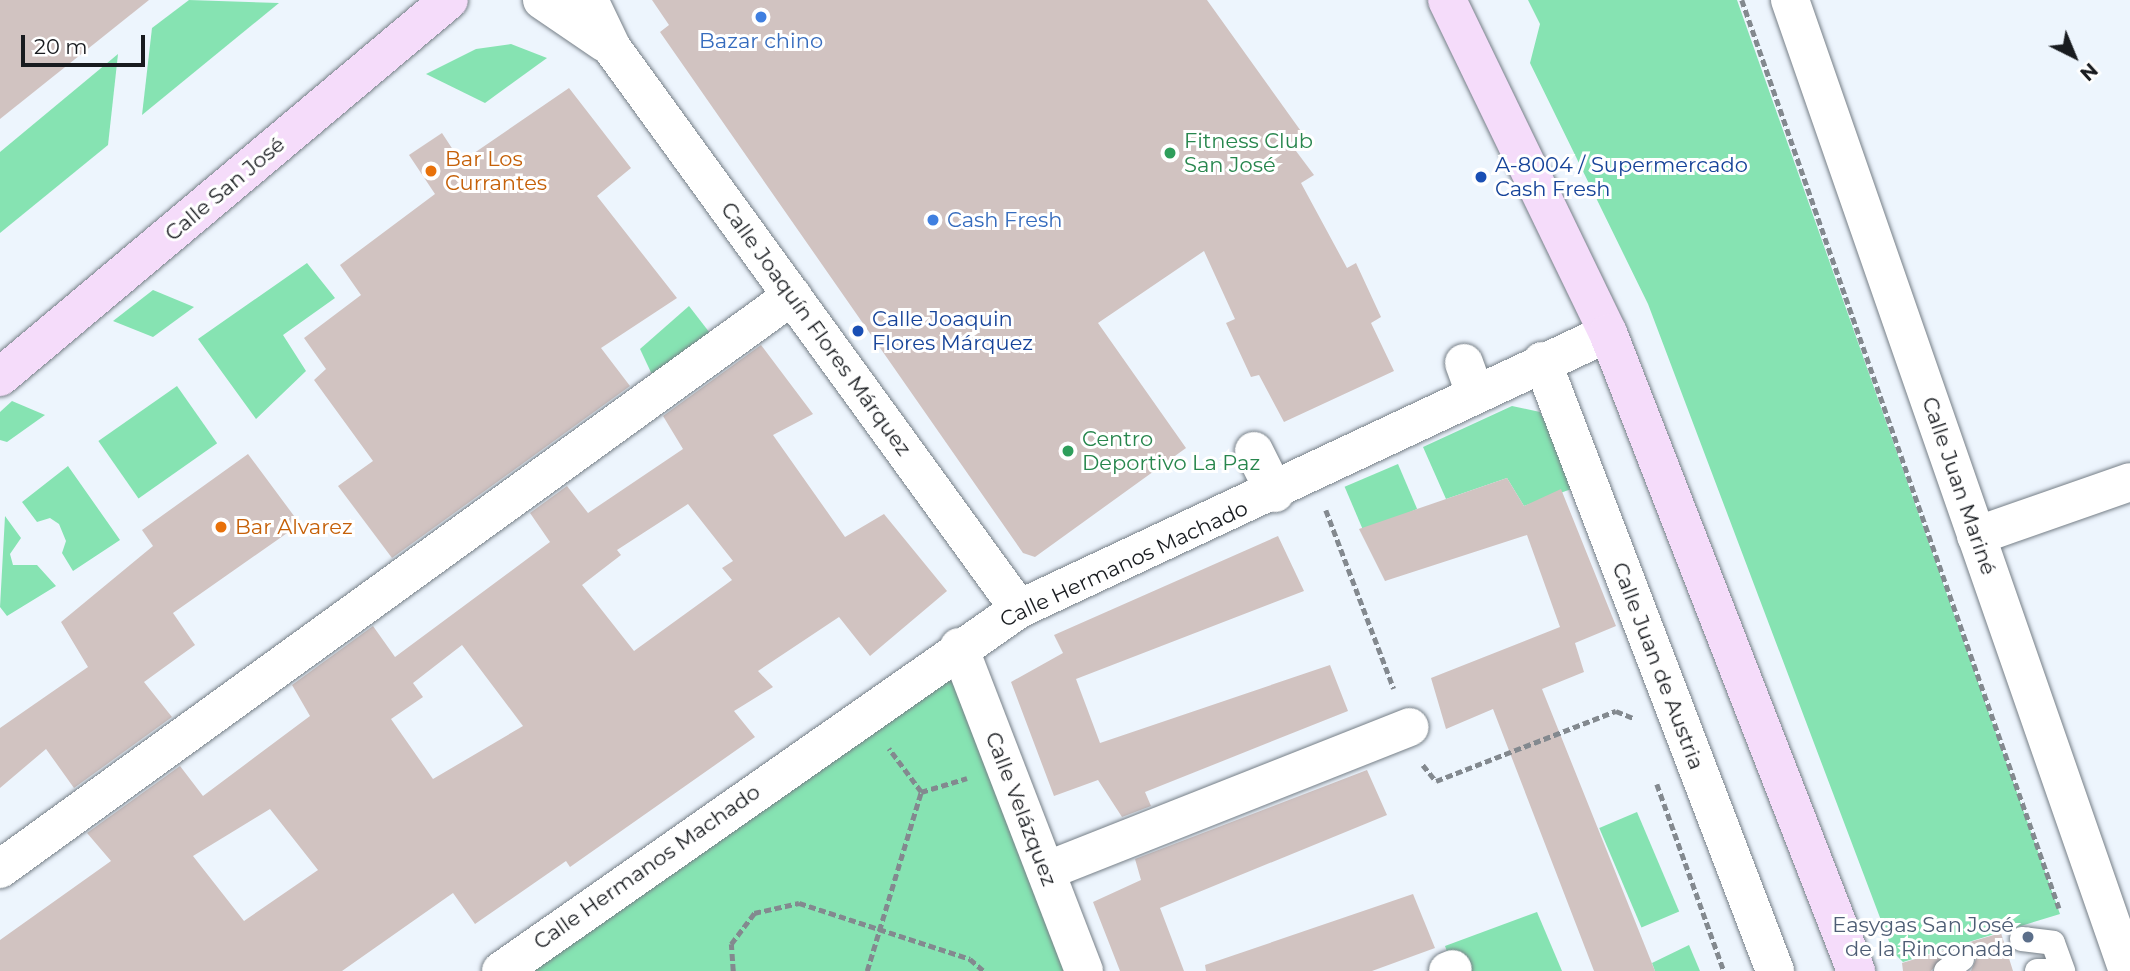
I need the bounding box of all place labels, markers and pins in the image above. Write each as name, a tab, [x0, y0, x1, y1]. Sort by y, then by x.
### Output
marker: Bazar chino	[753, 9, 769, 25]
place label: Bazar chino	[699, 28, 823, 54]
place label: Fitness Club San José	[1184, 128, 1313, 178]
marker: Fitness Club San José	[1162, 145, 1178, 161]
place label: Bar Los Currantes	[445, 146, 547, 196]
place label: A-8004 / Supermercado Cash Fresh	[1495, 152, 1748, 202]
marker: Bar Los Currantes	[423, 163, 439, 179]
marker: A-8004 / Supermercado Cash Fresh	[1473, 169, 1489, 185]
place label: Cash Fresh	[947, 207, 1062, 233]
marker: Cash Fresh	[925, 212, 941, 228]
place label: Calle Joaquin Flores Márquez	[872, 306, 1033, 356]
marker: Calle Joaquin Flores Márquez	[850, 323, 866, 339]
place label: Centro Deportivo La Paz	[1082, 426, 1260, 476]
marker: Centro Deportivo La Paz	[1060, 443, 1076, 459]
place label: Bar Alvarez	[235, 514, 353, 540]
marker: Bar Alvarez	[213, 519, 229, 535]
place label: Easygas San José de la Rinconada	[1832, 912, 2014, 962]
marker: Easygas San José de la Rinconada	[2020, 929, 2036, 945]

